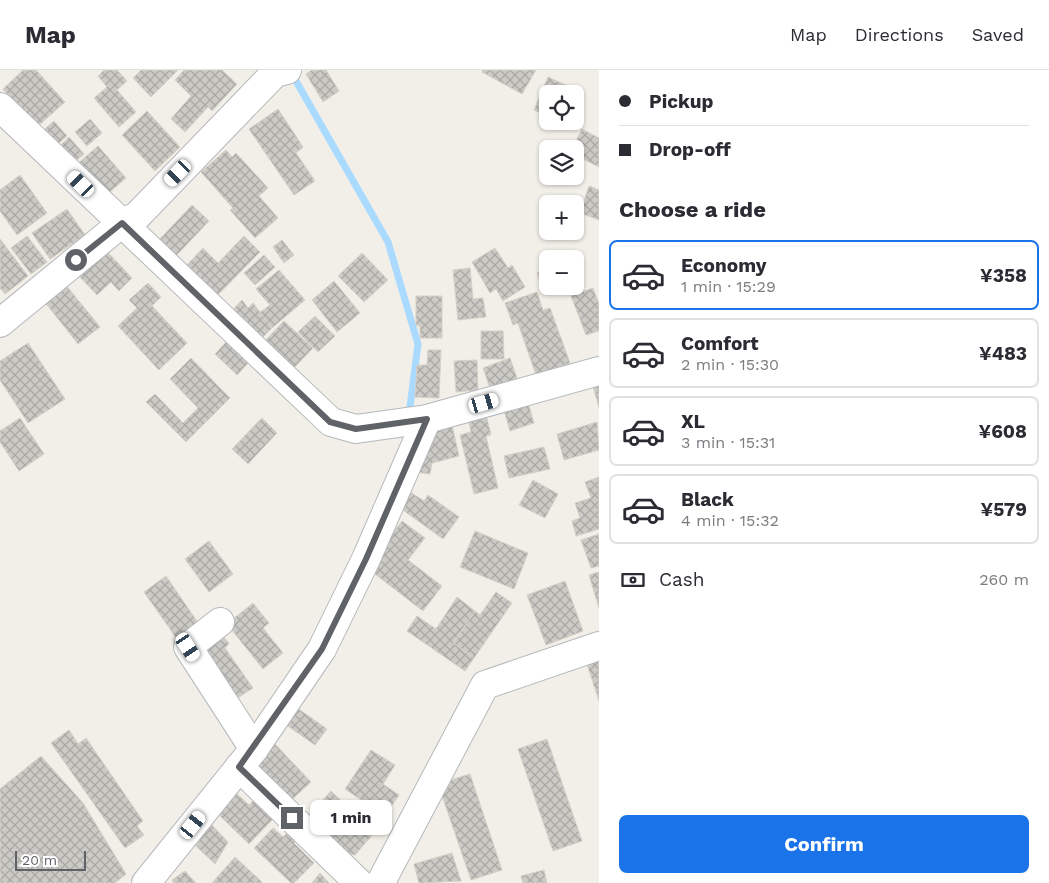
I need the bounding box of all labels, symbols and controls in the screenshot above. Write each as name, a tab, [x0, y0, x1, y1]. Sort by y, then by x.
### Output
text: Map	[25, 21, 76, 49]
text: Map	[790, 24, 827, 45]
text: Directions	[855, 24, 944, 45]
text: Saved	[972, 24, 1024, 45]
map controls	[539, 85, 584, 295]
button: locate	[539, 85, 584, 130]
text: Pickup	[649, 90, 713, 113]
text: Drop-off	[649, 138, 731, 161]
button: layers	[539, 140, 584, 185]
car	[162, 157, 193, 189]
car	[64, 168, 97, 200]
button: +	[539, 195, 584, 240]
text: Choose a ride	[619, 197, 766, 222]
route start	[65, 249, 87, 271]
button: −	[539, 250, 584, 295]
icon: car	[621, 253, 666, 298]
text: Economy	[681, 254, 766, 277]
text: ¥358	[980, 264, 1027, 287]
text: 1 min · 15:29	[681, 277, 776, 296]
icon: car	[621, 331, 666, 376]
text: Comfort	[681, 332, 759, 355]
text: ¥483	[979, 342, 1027, 365]
text: 2 min · 15:30	[681, 355, 779, 374]
car	[467, 392, 500, 414]
icon: car	[621, 409, 666, 454]
text: XL	[681, 410, 705, 433]
text: ¥608	[978, 420, 1027, 443]
text: 3 min · 15:31	[681, 433, 775, 452]
icon: car	[621, 487, 666, 532]
text: Black	[681, 488, 734, 511]
text: ¥579	[981, 498, 1027, 521]
text: 4 min · 15:32	[681, 511, 779, 530]
icon: cash	[619, 566, 647, 594]
text: Cash	[659, 568, 705, 591]
text: 260 m	[979, 570, 1029, 589]
car	[173, 630, 202, 664]
callout: 1 min	[310, 800, 392, 836]
route end	[281, 807, 303, 829]
text: 1 min	[330, 808, 372, 827]
car	[177, 809, 208, 841]
button: Confirm	[619, 815, 1029, 873]
scale bar	[15, 848, 86, 871]
text: 20 m	[22, 852, 57, 868]

